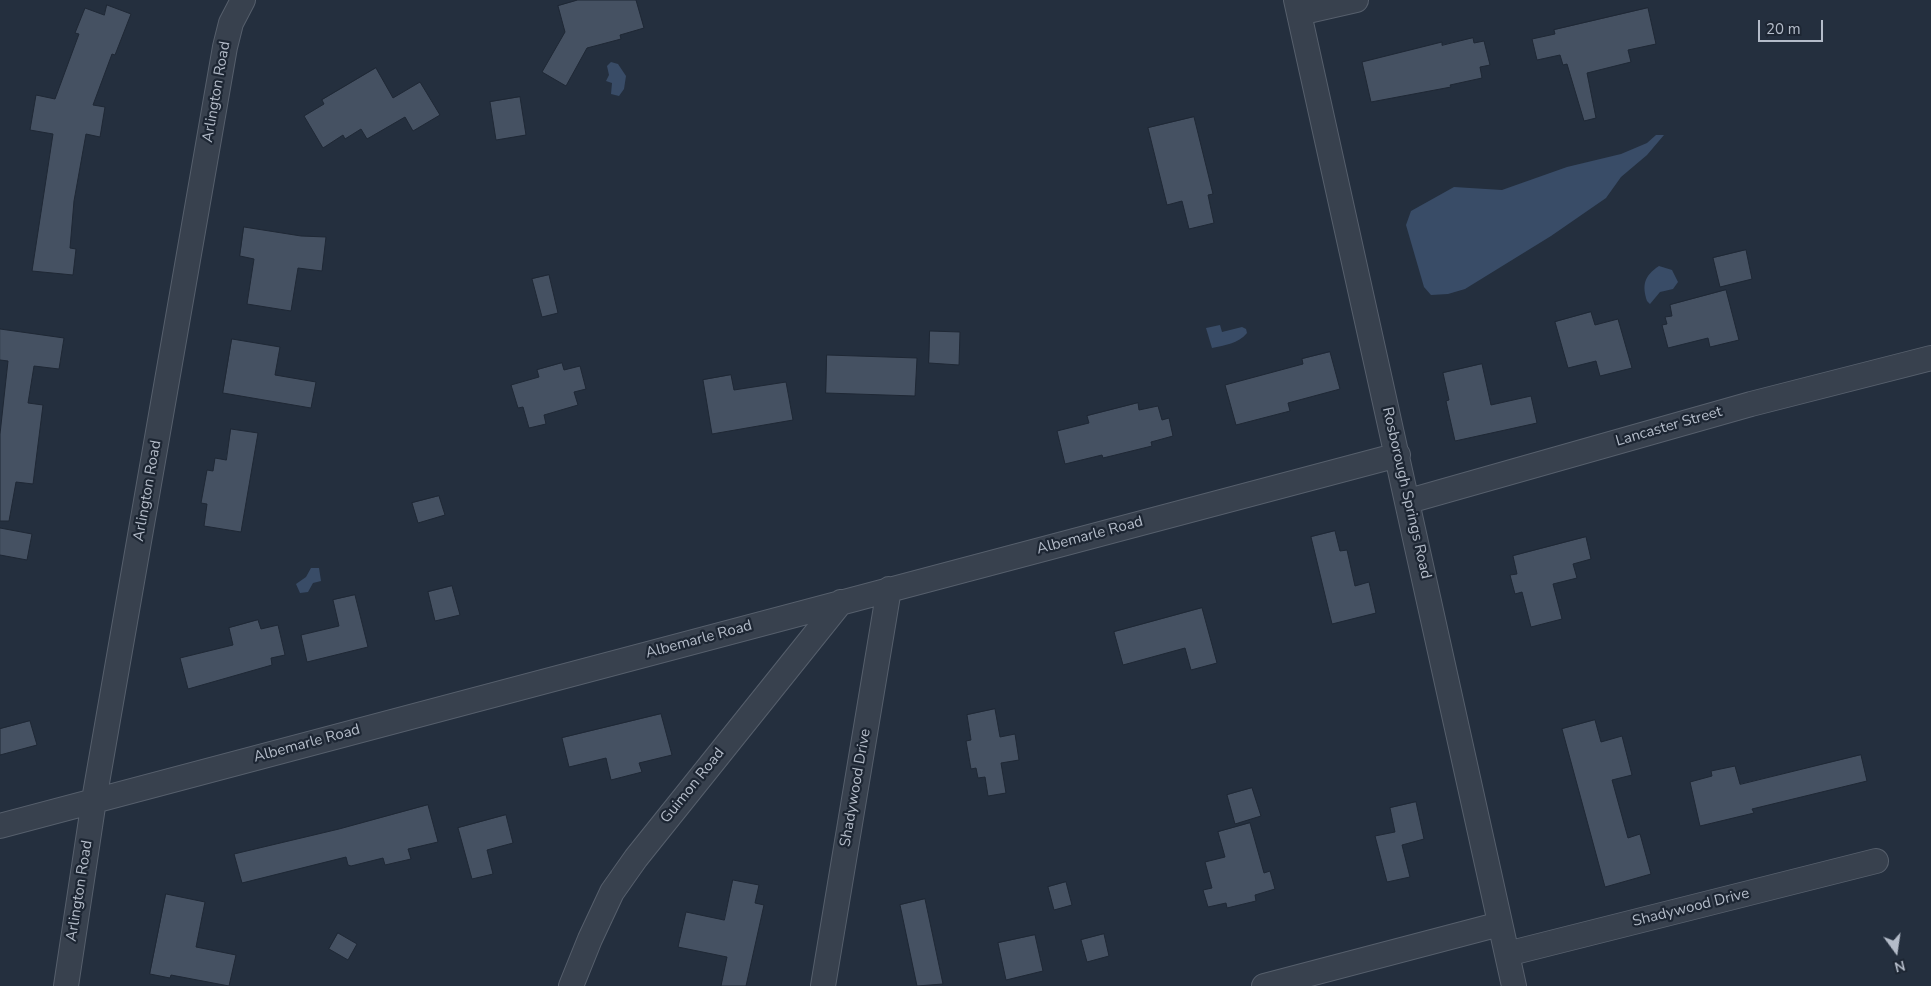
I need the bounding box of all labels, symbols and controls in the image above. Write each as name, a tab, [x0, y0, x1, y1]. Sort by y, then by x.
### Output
scale bar	[1761, 10, 1826, 42]
text: 20 m	[1766, 19, 1801, 39]
street label: Arlington Road	[199, 40, 235, 144]
street label: Lancaster Street	[1614, 403, 1724, 451]
street label: Rosborough Springs Road	[1377, 405, 1435, 581]
street label: Arlington Road	[130, 439, 166, 543]
street label: Albemarle Road	[1035, 513, 1145, 559]
street label: Albemarle Road	[644, 617, 754, 663]
street label: Albemarle Road	[252, 721, 362, 767]
street label: Shadywood Drive	[837, 727, 875, 849]
street label: Guimon Road	[657, 745, 729, 827]
street label: Arlington Road	[63, 839, 97, 943]
street label: Shadywood Drive	[1631, 885, 1751, 931]
north arrow	[1871, 926, 1921, 976]
text: N	[1892, 956, 1907, 977]

